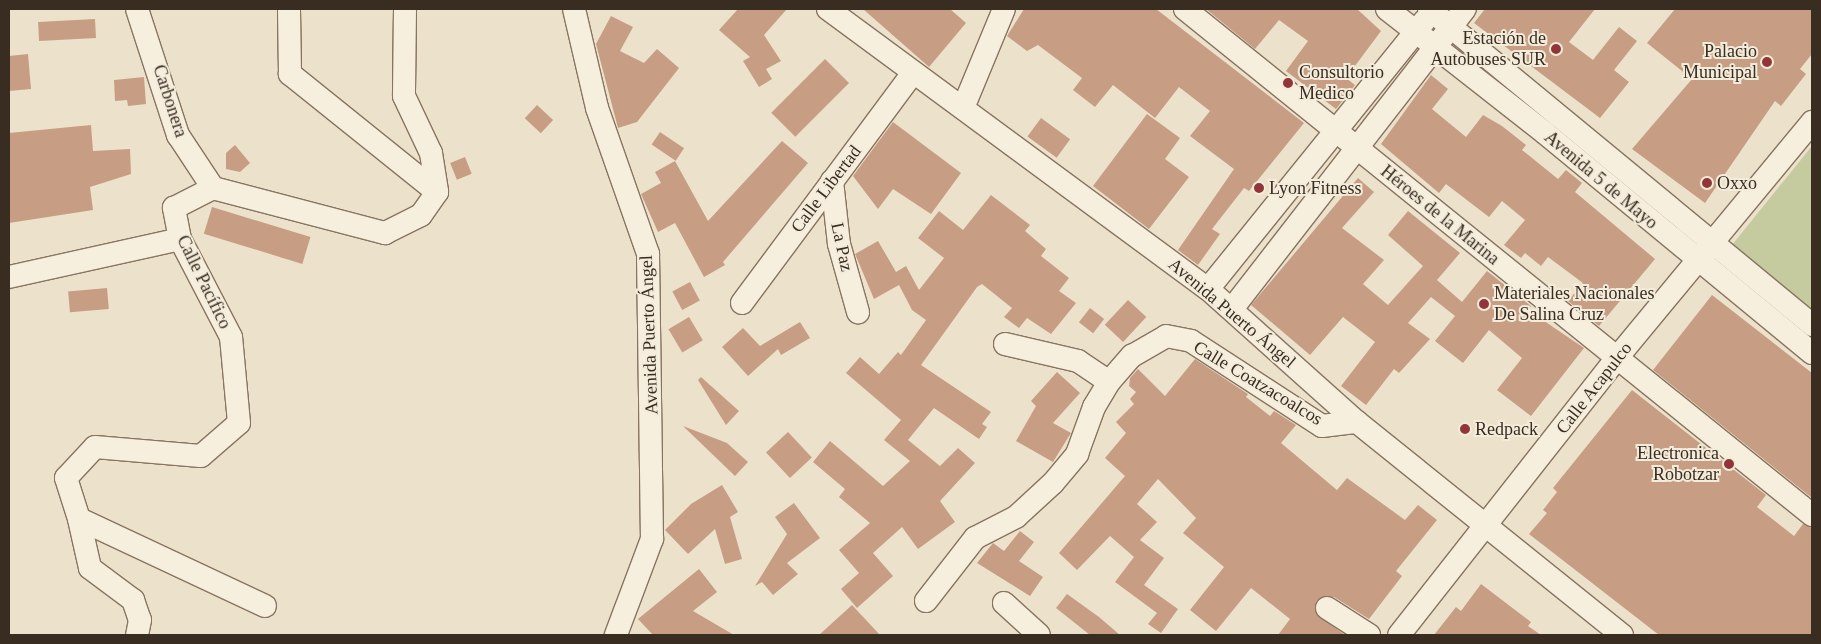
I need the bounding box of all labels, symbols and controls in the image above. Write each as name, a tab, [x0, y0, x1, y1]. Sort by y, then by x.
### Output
place label: Estación de Autobuses SUR	[1430, 28, 1546, 70]
place label: Palacio Municipal	[1683, 41, 1757, 84]
marker: Estación de Autobuses SUR	[1550, 43, 1562, 55]
marker: Palacio Municipal	[1761, 56, 1773, 68]
street label: Carbonera	[148, 62, 192, 140]
place label: Consultorio Medico	[1299, 62, 1384, 104]
marker: Consultorio Medico	[1281, 76, 1295, 90]
street label: Avenida 5 de Mayo	[1540, 126, 1662, 234]
street label: Calle Libertad	[786, 141, 866, 237]
street label: Héroes de la Marina	[1376, 161, 1504, 269]
place label: Oxxo	[1717, 172, 1757, 194]
place label: Lyon Fitness	[1269, 177, 1362, 199]
marker: Oxxo	[1701, 177, 1713, 189]
marker: Lyon Fitness	[1253, 182, 1265, 194]
street label: La Paz	[826, 221, 858, 273]
street label: Calle Pacífico	[172, 232, 236, 332]
street label: Avenida Puerto Ángel	[1164, 253, 1300, 373]
street label: Avenida Puerto Ángel	[635, 255, 663, 415]
place label: Materiales Nacionales De Salina Cruz	[1494, 283, 1654, 326]
marker: Materiales Nacionales De Salina Cruz	[1478, 298, 1490, 310]
street label: Calle Coatzacoalcos	[1190, 336, 1326, 430]
street label: Calle Acapulco	[1551, 337, 1637, 439]
place label: Redpack	[1475, 418, 1538, 440]
marker: Redpack	[1459, 423, 1471, 435]
place label: Electronica Robotzar	[1637, 443, 1719, 486]
marker: Electronica Robotzar	[1723, 458, 1735, 470]

